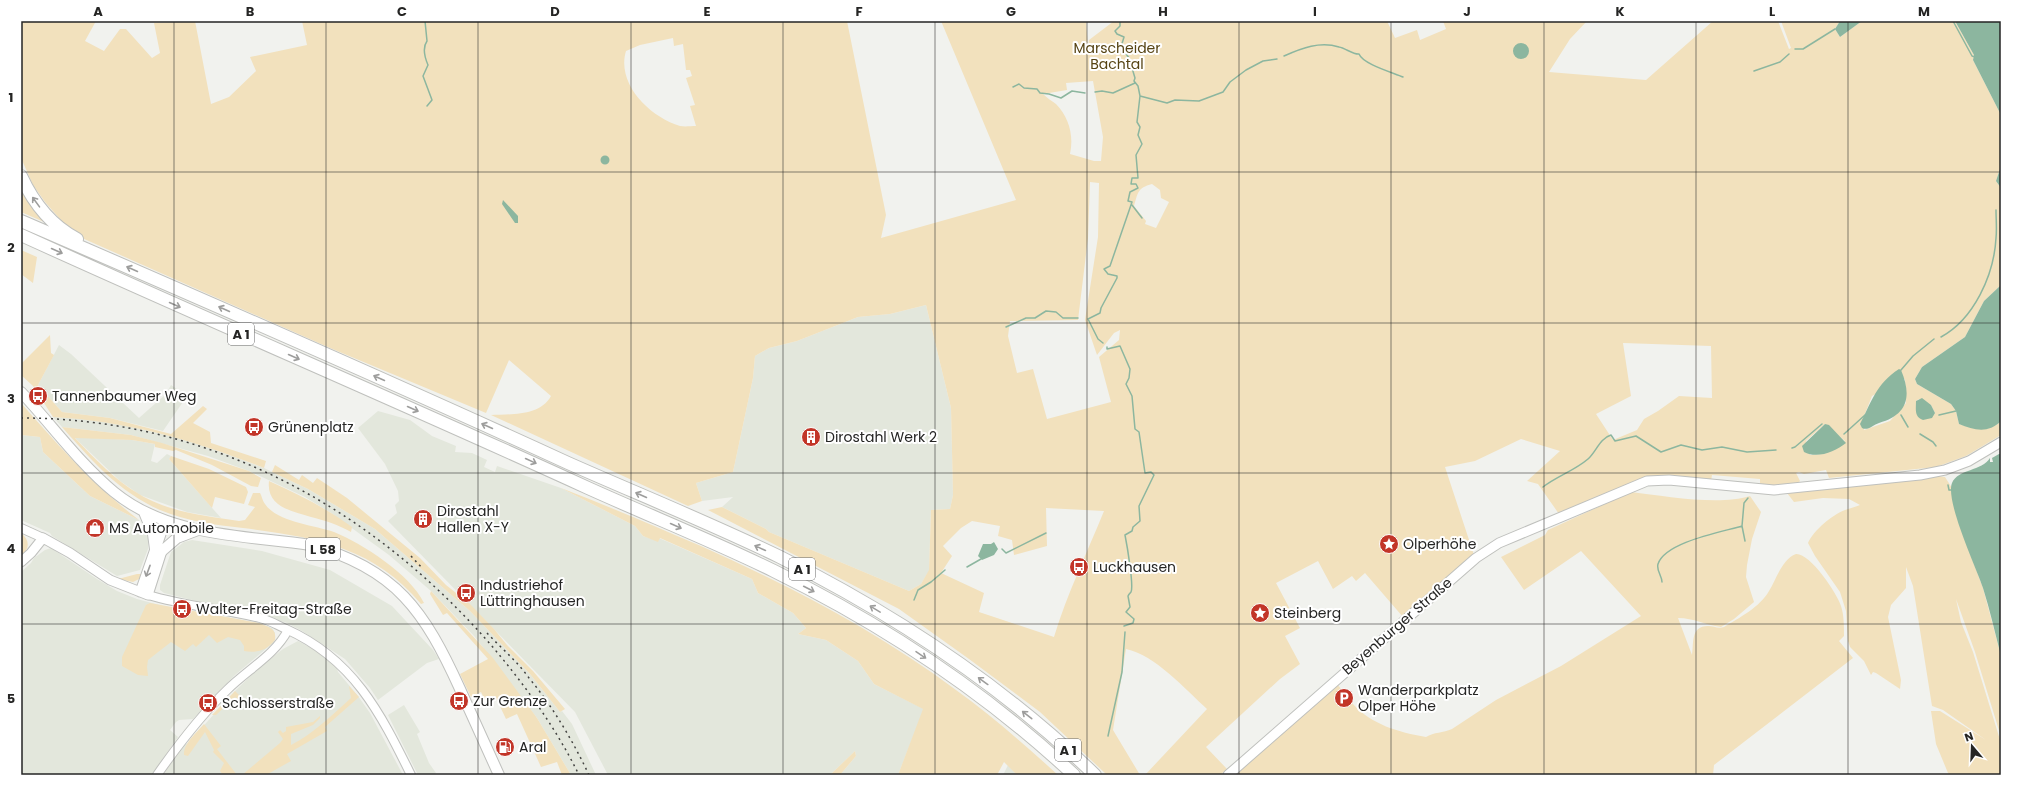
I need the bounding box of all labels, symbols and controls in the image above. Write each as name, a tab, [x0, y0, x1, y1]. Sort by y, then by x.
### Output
text: A	[93, 2, 103, 21]
text: B	[246, 2, 255, 21]
text: C	[397, 2, 407, 21]
text: D	[550, 2, 560, 21]
text: E	[703, 2, 711, 21]
text: F	[855, 2, 863, 21]
text: G	[1006, 2, 1016, 21]
text: H	[1158, 2, 1168, 21]
text: I	[1313, 2, 1317, 21]
text: J	[1463, 2, 1471, 21]
text: K	[1615, 2, 1625, 21]
text: L	[1769, 2, 1775, 21]
text: M	[1918, 2, 1930, 21]
park label: Marscheider Bachtal	[1074, 38, 1161, 74]
text: 1	[9, 88, 13, 107]
one-way arrow	[32, 197, 40, 208]
text: 2	[7, 238, 15, 257]
one-way arrow	[50, 248, 62, 256]
one-way arrow	[126, 265, 138, 272]
one-way arrow	[169, 301, 181, 309]
one-way arrow	[218, 305, 230, 312]
road number: A 1	[228, 323, 254, 345]
one-way arrow	[288, 354, 300, 361]
one-way arrow	[373, 374, 385, 381]
bus stop icon: Tannenbaumer Weg	[27, 385, 49, 407]
place label: Tannenbaumer Weg	[52, 386, 196, 406]
text: 3	[7, 389, 15, 408]
one-way arrow	[407, 406, 419, 413]
bus stop icon: Grünenplatz	[243, 416, 265, 438]
place label: Grünenplatz	[268, 417, 354, 437]
one-way arrow	[482, 422, 494, 429]
building icon: Dirostahl Werk 2	[800, 426, 822, 448]
place label: Dirostahl Werk 2	[825, 427, 937, 447]
one-way arrow	[525, 458, 537, 466]
one-way arrow	[636, 490, 648, 498]
place label: Dirostahl Hallen X-Y	[437, 501, 509, 537]
building icon: Dirostahl Hallen X-Y	[412, 508, 434, 530]
shop icon: MS Automobile	[84, 517, 106, 539]
place label: MS Automobile	[109, 518, 214, 538]
one-way arrow	[669, 523, 681, 530]
place icon: Olperhöhe	[1378, 533, 1400, 555]
place label: Olperhöhe	[1403, 534, 1477, 554]
road number: L 58	[306, 538, 340, 560]
text: 4	[7, 539, 16, 558]
one-way arrow	[754, 544, 766, 551]
bus stop icon: Luckhausen	[1068, 556, 1090, 578]
place label: Luckhausen	[1093, 557, 1176, 577]
road number: A 1	[789, 558, 815, 580]
one-way arrow	[143, 564, 151, 576]
street label: Beyenburger Straße	[1338, 572, 1457, 679]
place label: Industriehof Lüttringhausen	[480, 575, 585, 611]
bus stop icon: Industriehof Lüttringhausen	[455, 582, 477, 604]
one-way arrow	[803, 586, 815, 593]
bus stop icon: Walter-Freitag-Straße	[171, 598, 193, 620]
place label: Walter-Freitag-Straße	[196, 599, 352, 619]
place icon: Steinberg	[1249, 602, 1271, 624]
place label: Steinberg	[1274, 603, 1341, 623]
one-way arrow	[869, 604, 881, 612]
one-way arrow	[915, 651, 926, 659]
one-way arrow	[977, 677, 988, 685]
place label: Wanderparkplatz Olper Höhe	[1358, 680, 1479, 716]
parking icon: Wanderparkplatz Olper Höhe	[1333, 687, 1355, 709]
text: 5	[7, 689, 15, 708]
bus stop icon: Zur Grenze	[448, 690, 470, 712]
place label: Zur Grenze	[473, 691, 548, 711]
bus stop icon: Schlosserstraße	[197, 692, 219, 714]
place label: Schlosserstraße	[222, 693, 334, 713]
one-way arrow	[1022, 711, 1033, 720]
north arrow	[1952, 726, 1992, 766]
text: N	[1962, 728, 1975, 745]
fuel station icon: Aral	[494, 736, 516, 758]
place label: Aral	[519, 737, 547, 757]
road number: A 1	[1055, 739, 1081, 761]

